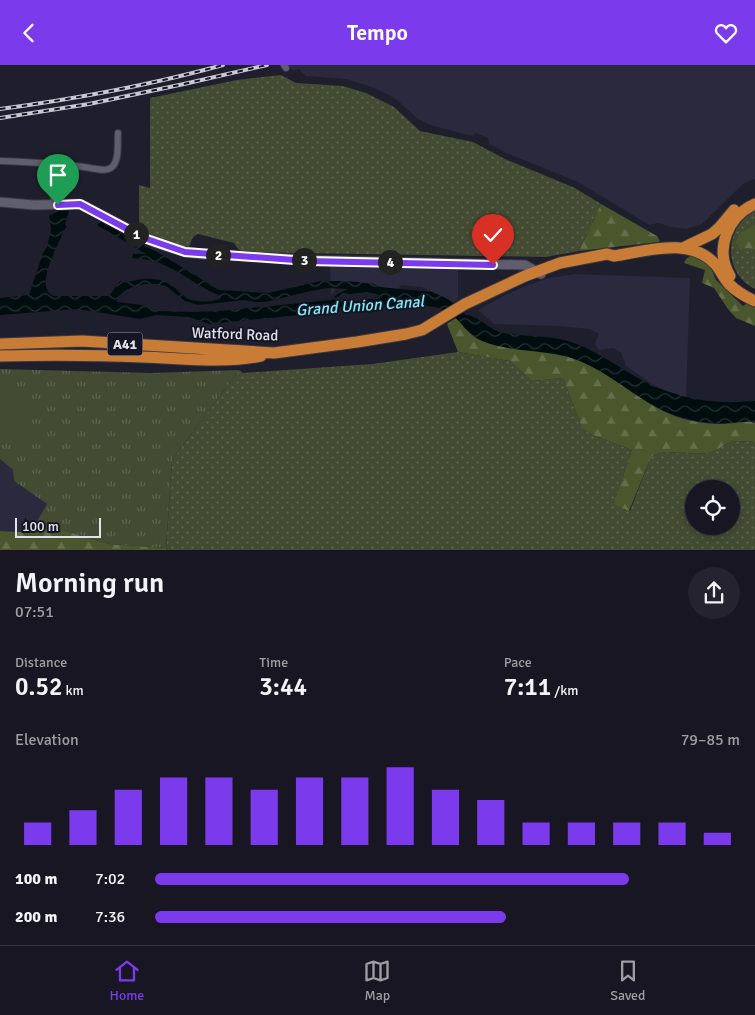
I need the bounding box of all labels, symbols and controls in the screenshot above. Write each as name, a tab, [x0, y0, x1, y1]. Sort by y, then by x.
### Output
icon: back	[15, 19, 43, 47]
text: Tempo	[347, 19, 408, 46]
icon: heart	[712, 19, 740, 47]
pin	[37, 154, 79, 205]
icon: arrive	[44, 161, 72, 189]
pin	[472, 214, 514, 265]
pin: 1	[124, 221, 148, 247]
icon: check	[479, 221, 507, 249]
text: 1	[133, 226, 140, 243]
pin: 2	[206, 243, 230, 267]
text: 2	[215, 247, 222, 264]
pin: 3	[292, 247, 316, 273]
pin: 4	[378, 249, 402, 275]
text: 3	[301, 252, 308, 269]
text: 4	[387, 254, 394, 271]
water label: Grand Union Canal	[295, 291, 426, 320]
street label: Watford Road	[191, 323, 279, 345]
road number: A41	[108, 333, 142, 355]
map controls	[685, 480, 740, 535]
button: locate	[685, 480, 740, 535]
scale bar	[15, 515, 101, 538]
text: 100 m	[22, 518, 59, 535]
text: Morning run	[15, 566, 164, 600]
button: share	[688, 567, 740, 619]
text: 07:51	[15, 602, 54, 622]
text: Distance	[15, 654, 67, 671]
text: Time	[259, 654, 288, 671]
text: Pace	[504, 654, 532, 671]
text: 0.52	[15, 671, 62, 702]
text: 3:44	[259, 671, 307, 702]
text: 7:11	[504, 671, 551, 702]
text: km	[62, 682, 84, 699]
text: /km	[551, 682, 578, 699]
text: Elevation	[15, 730, 79, 750]
text: 79–85 m	[681, 730, 740, 750]
text: 100 m	[15, 869, 57, 889]
text: 7:02	[95, 869, 125, 889]
text: 200 m	[15, 907, 57, 927]
text: 7:36	[95, 907, 125, 927]
tab: Home	[109, 957, 144, 1004]
tab: Map	[363, 957, 391, 1004]
tab: Saved	[610, 957, 646, 1004]

